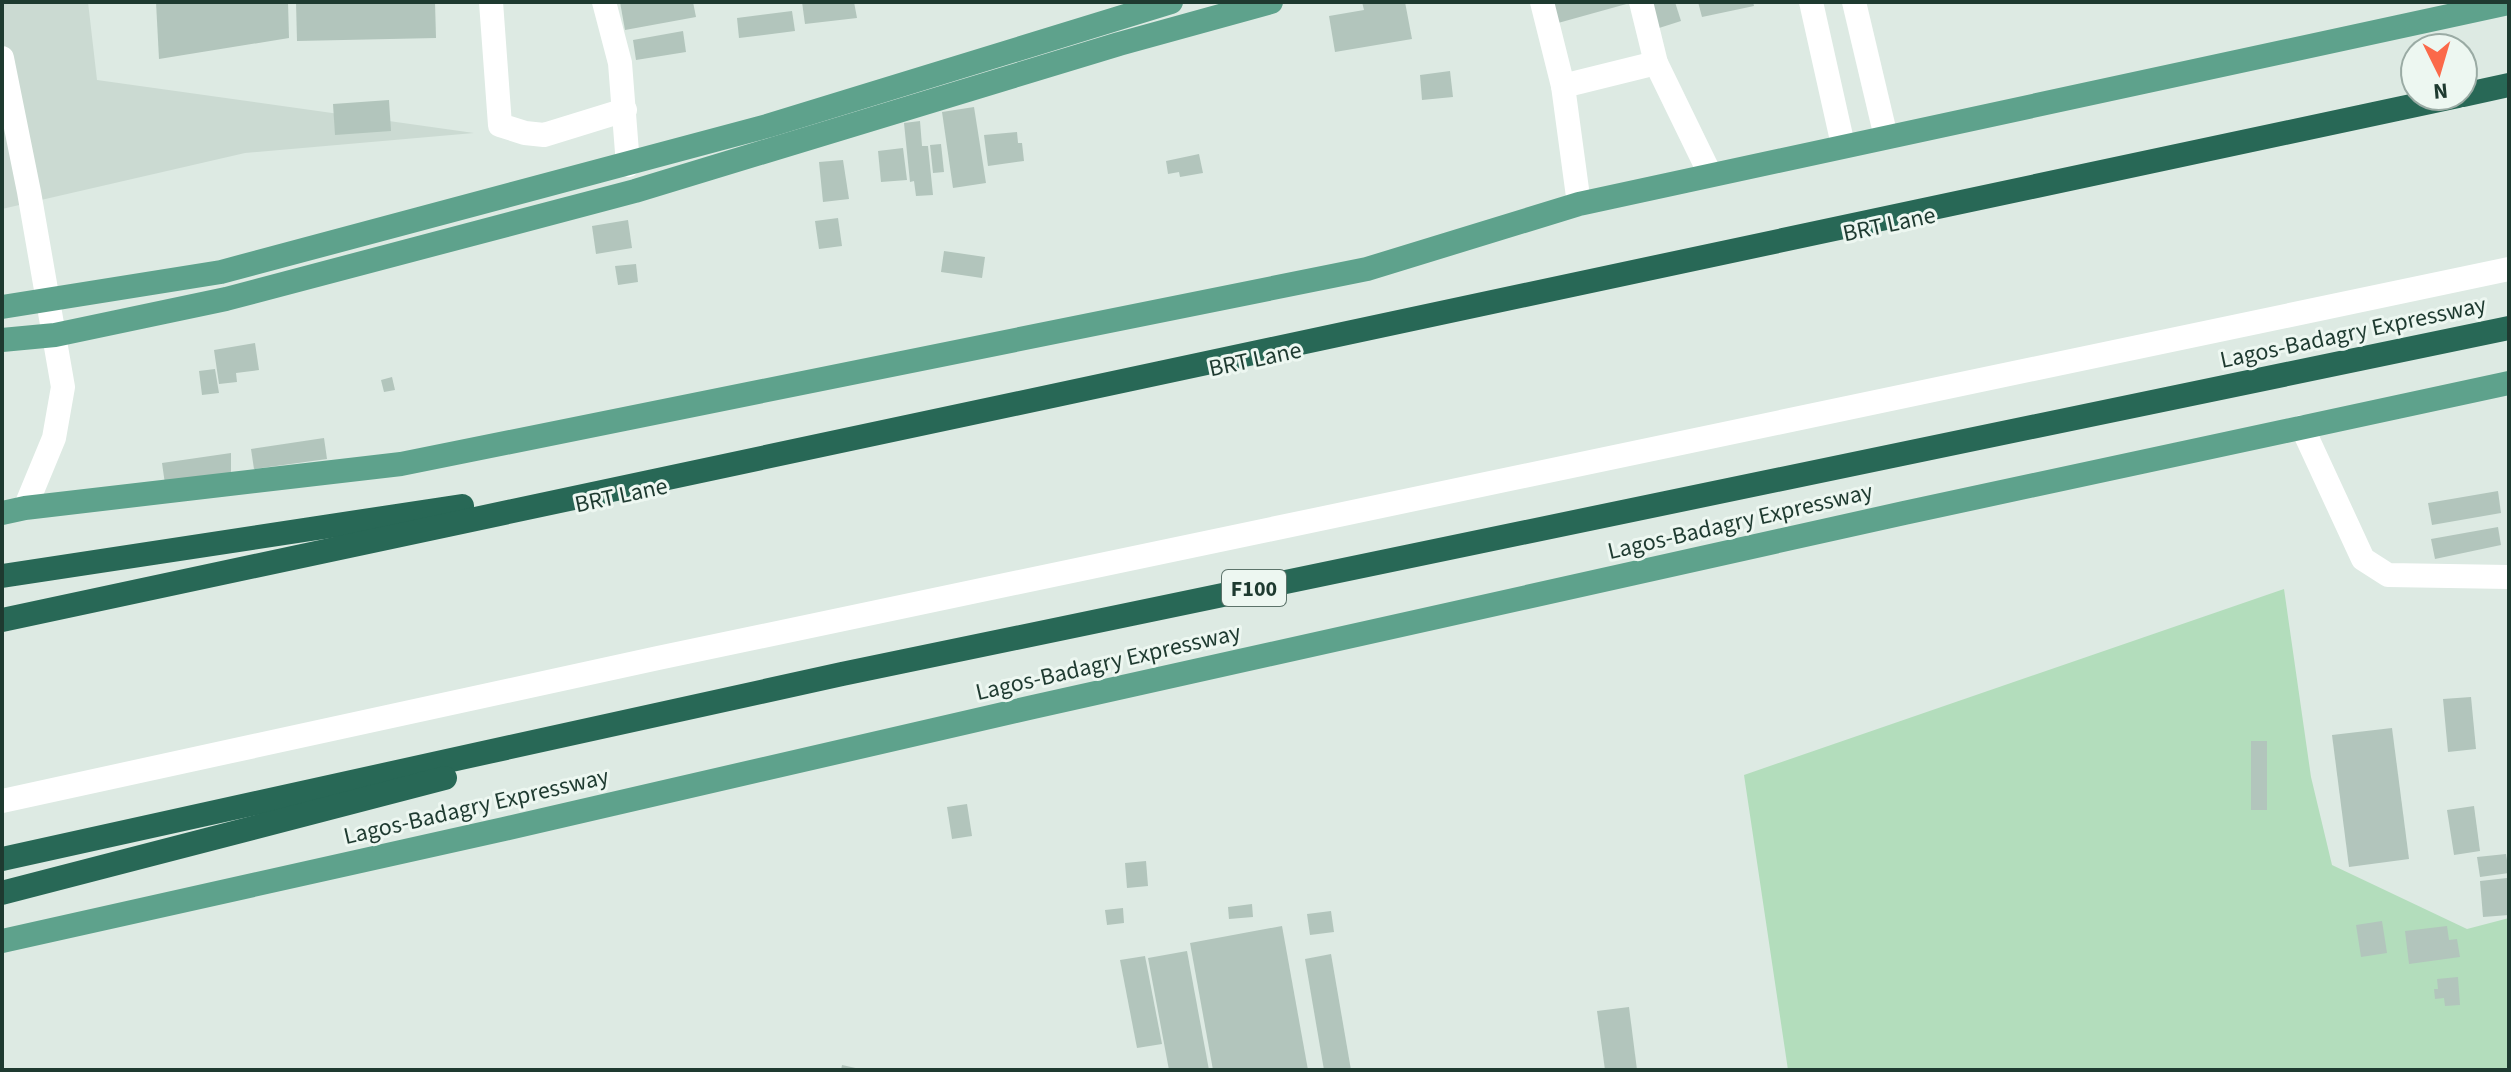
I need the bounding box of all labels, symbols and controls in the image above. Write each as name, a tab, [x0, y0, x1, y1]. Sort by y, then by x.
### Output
north arrow	[2399, 32, 2479, 112]
text: N	[2432, 74, 2449, 108]
street label: BRT Lane	[1840, 198, 1939, 251]
street label: Lagos-Badagry Expressway	[2217, 287, 2489, 378]
street label: BRT Lane	[1206, 333, 1305, 386]
street label: BRT Lane	[572, 469, 671, 522]
street label: Lagos-Badagry Expressway	[1604, 474, 1876, 569]
road number: F100	[1222, 570, 1286, 606]
street label: Lagos-Badagry Expressway	[972, 615, 1244, 710]
street label: Lagos-Badagry Expressway	[340, 759, 612, 854]

